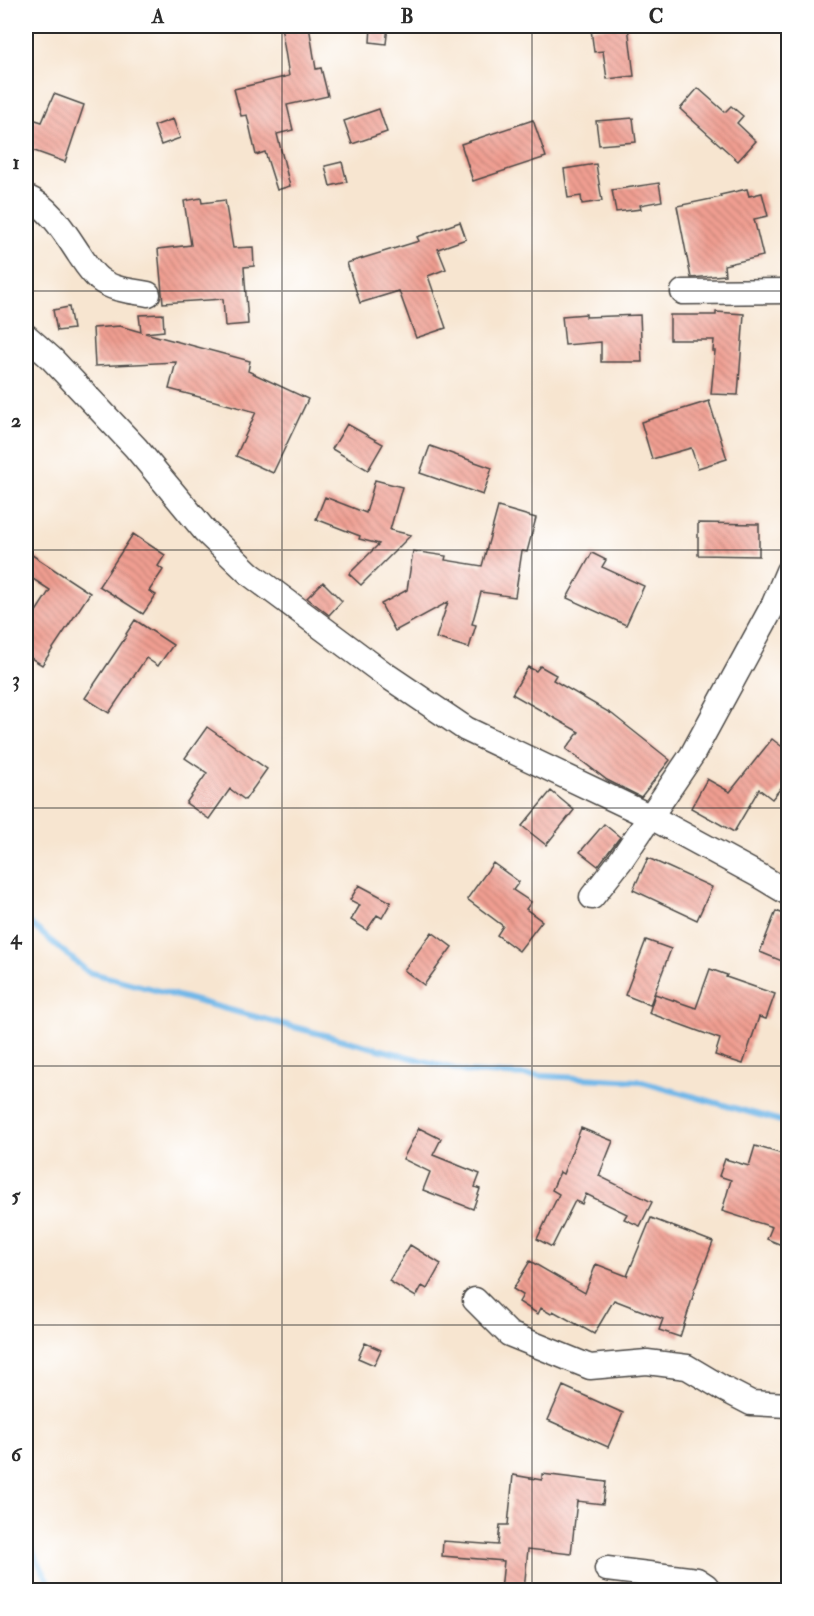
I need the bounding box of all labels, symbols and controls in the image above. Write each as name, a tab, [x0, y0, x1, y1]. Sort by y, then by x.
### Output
text: A	[151, 4, 165, 29]
text: B	[400, 4, 414, 29]
text: C	[649, 4, 663, 29]
text: 1	[12, 150, 20, 175]
text: 2	[11, 408, 21, 433]
text: 3	[12, 667, 20, 692]
text: 4	[10, 925, 23, 950]
text: 5	[12, 1183, 22, 1208]
text: 6	[11, 1442, 23, 1467]

